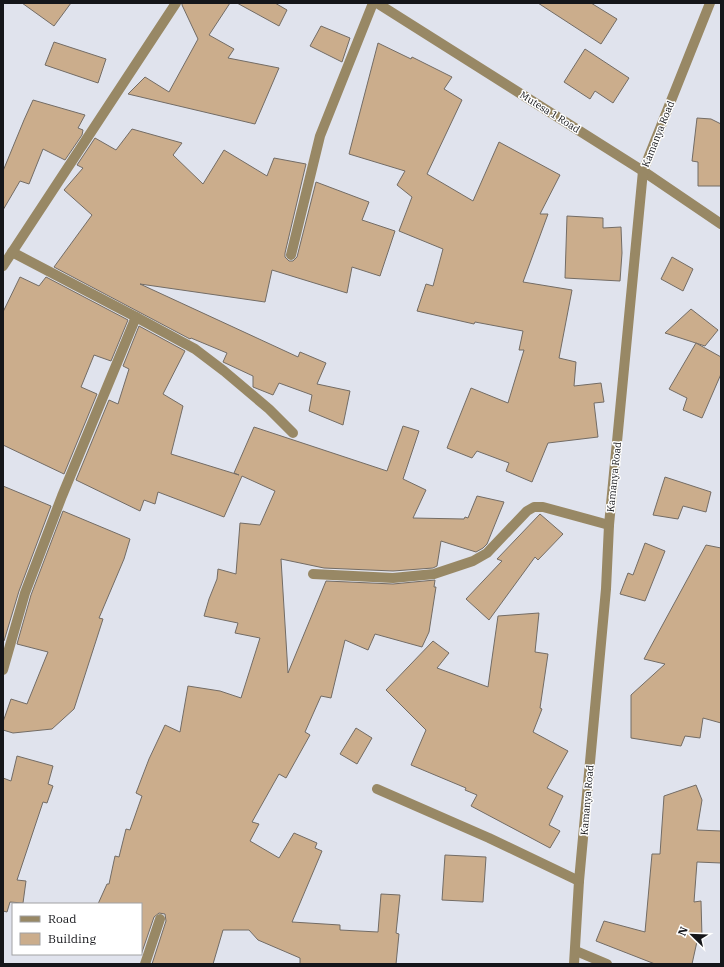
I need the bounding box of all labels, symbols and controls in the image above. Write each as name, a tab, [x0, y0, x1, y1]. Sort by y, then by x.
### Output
street label: Mutesa 1 Road	[517, 88, 583, 136]
street label: Kamanya Road	[639, 99, 677, 169]
street label: Kamanya Road	[604, 441, 624, 513]
street label: Kamanya Road	[577, 764, 597, 836]
legend	[12, 903, 142, 955]
text: Road	[48, 911, 77, 926]
north arrow	[672, 915, 712, 955]
text: N	[675, 924, 691, 938]
text: Building	[48, 931, 96, 946]

